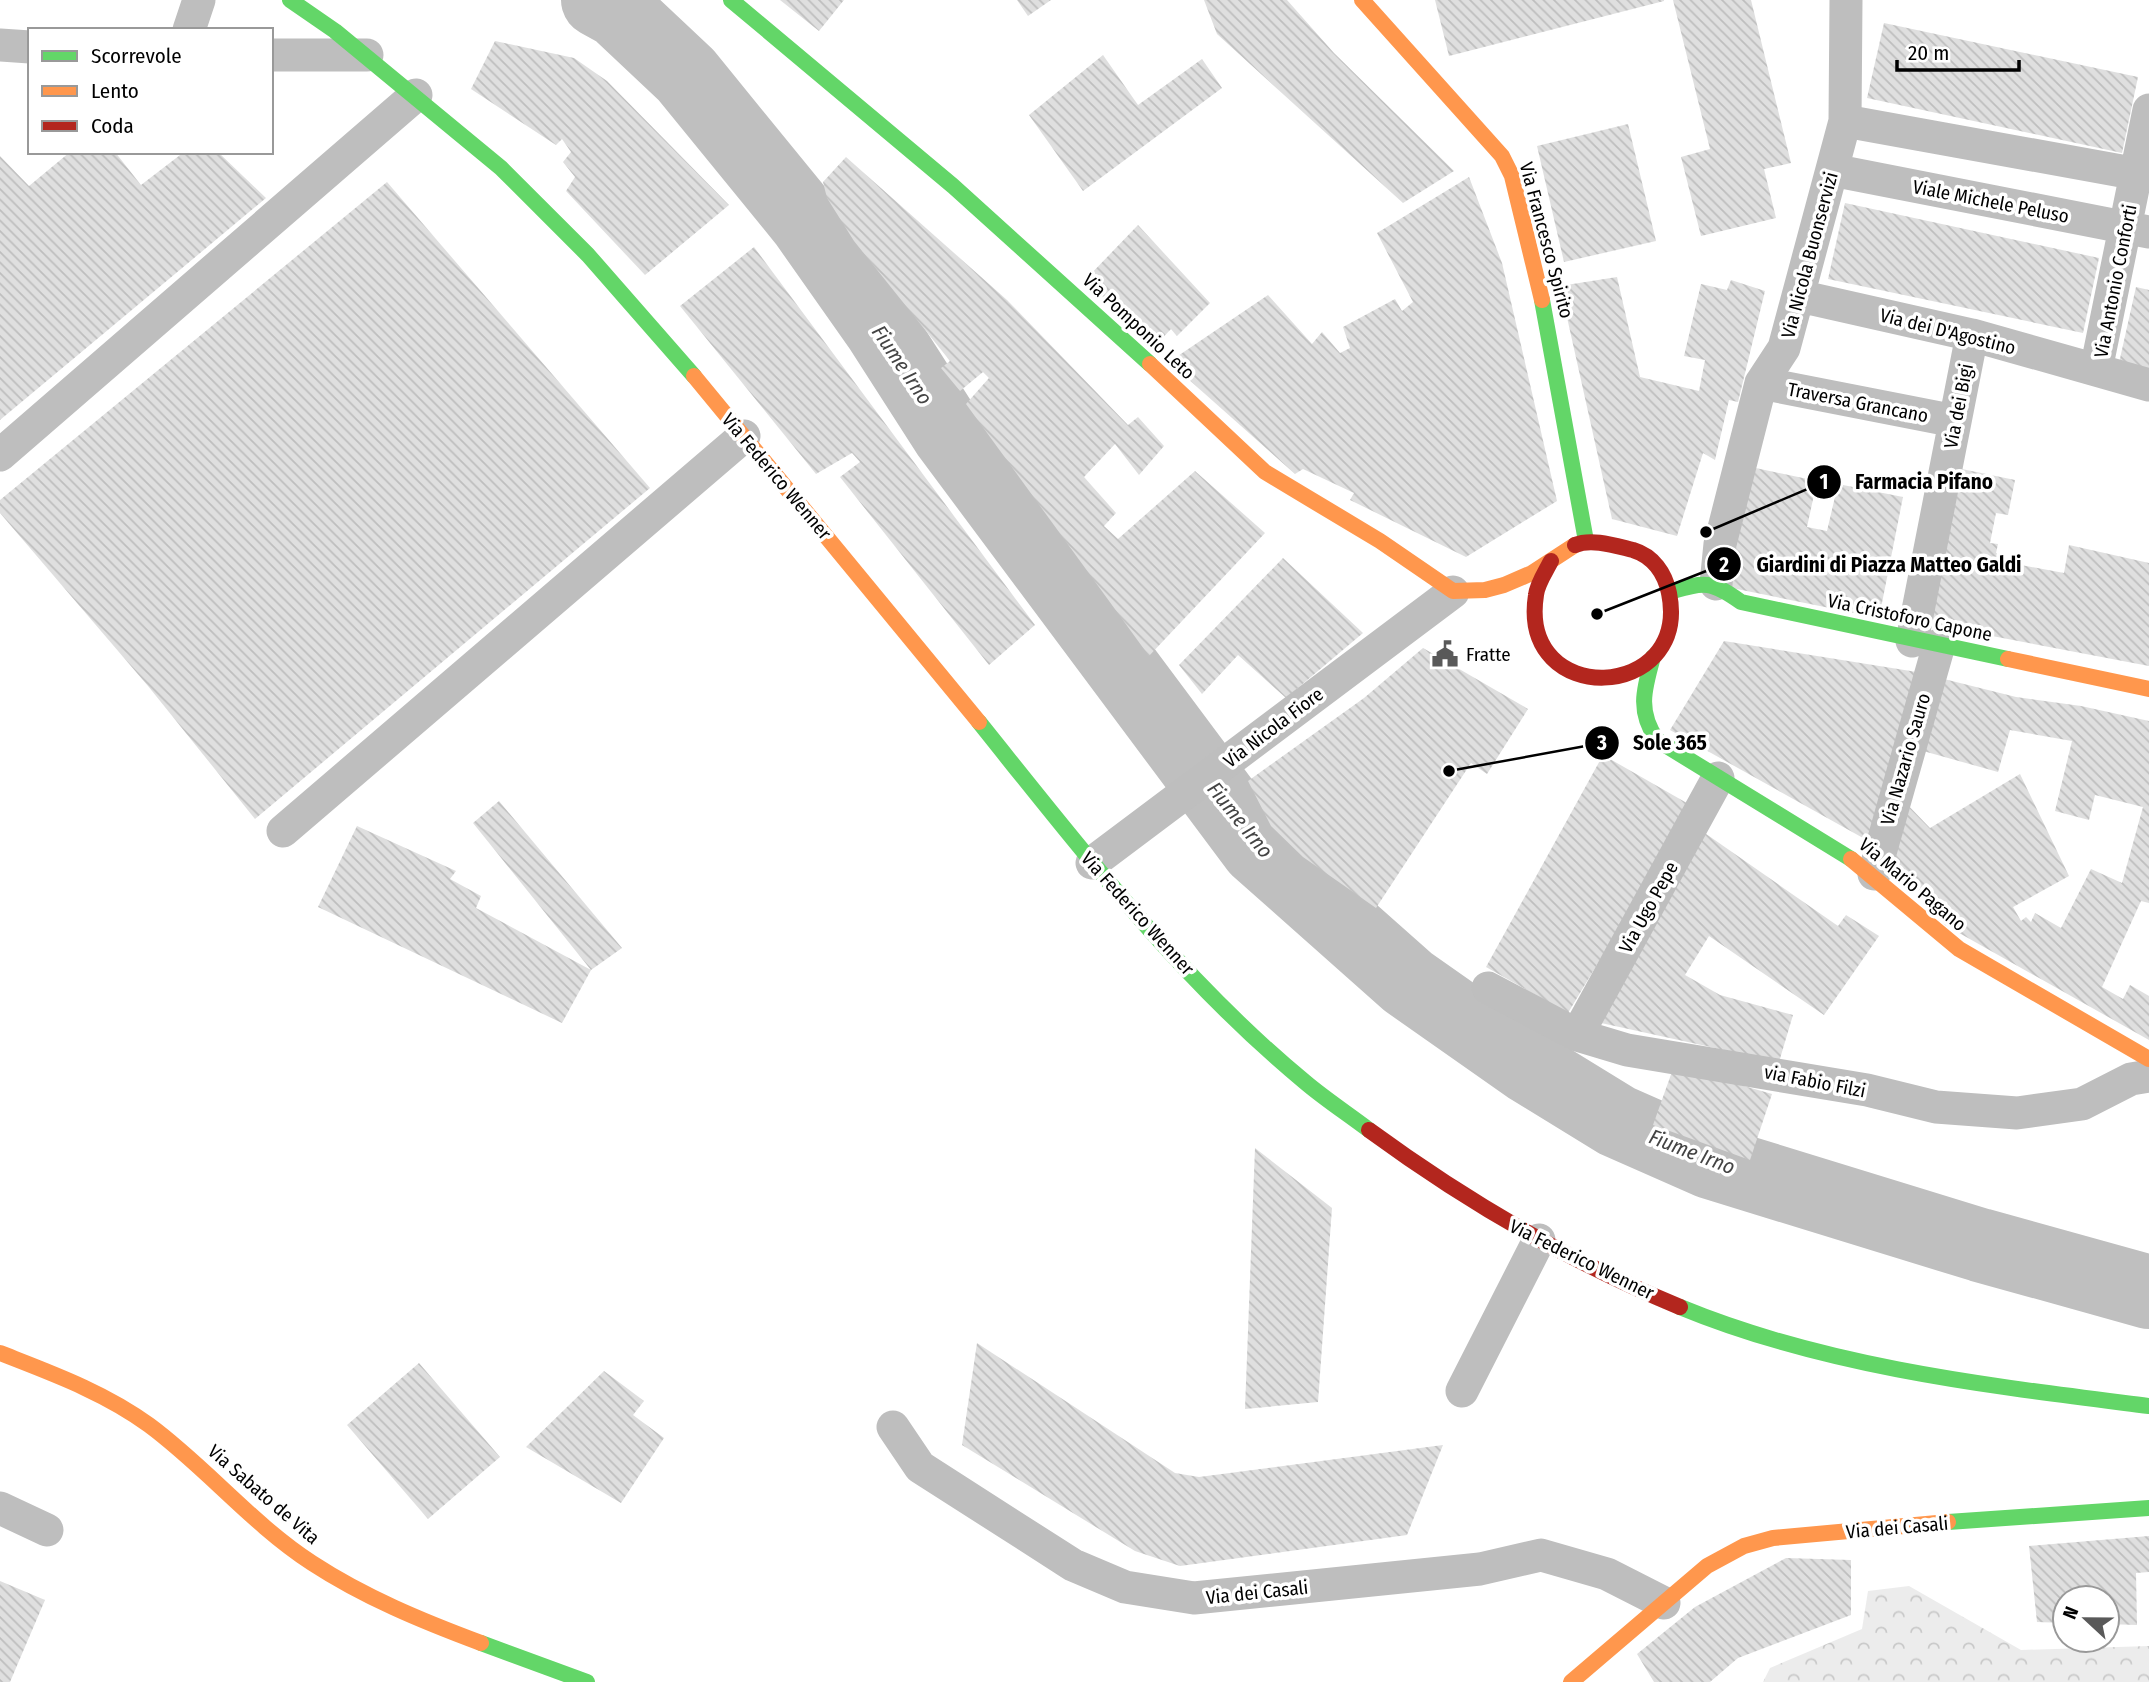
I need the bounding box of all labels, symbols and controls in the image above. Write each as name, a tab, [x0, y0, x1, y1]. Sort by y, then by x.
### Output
legend	[28, 28, 273, 154]
scale bar	[1897, 28, 2020, 72]
text: 20 m	[1908, 40, 1949, 66]
text: Scorrevole	[91, 43, 182, 69]
text: Lento	[91, 78, 139, 104]
text: Coda	[91, 113, 134, 139]
street label: Via Francesco Spirito	[1515, 160, 1578, 321]
street label: Via Nicola Buonservizi	[1776, 170, 1843, 341]
street label: Viale Michele Peluso	[1911, 175, 2071, 228]
street label: Via Antonio Conforti	[2089, 202, 2142, 360]
street label: Via Pomponio Leto	[1078, 269, 1199, 384]
street label: Via dei D'Agostino	[1878, 303, 2018, 359]
water label: Fiume Irno	[866, 320, 938, 410]
street label: Via dei Bigi	[1939, 362, 1978, 450]
street label: Traversa Grancano	[1786, 378, 1930, 427]
street label: Via Federico Wenner	[717, 408, 836, 544]
callout: Farmacia Pifano	[1806, 461, 2007, 503]
text: 1	[1820, 469, 1828, 495]
text: Farmacia Pifano	[1855, 469, 1993, 495]
callout: Giardini di Piazza Matteo Galdi	[1707, 543, 2035, 585]
text: 2	[1718, 552, 1729, 578]
text: Giardini di Piazza Matteo Galdi	[1756, 552, 2022, 578]
street label: Via Cristoforo Capone	[1826, 589, 1994, 646]
public building icon: Fratte	[1430, 639, 1460, 669]
place label: Fratte	[1466, 643, 1511, 666]
street label: Via Nicola Fiore	[1219, 682, 1328, 772]
street label: Via Nazario Sauro	[1876, 690, 1935, 828]
callout: Sole 365	[1585, 722, 1721, 764]
text: 3	[1596, 730, 1607, 756]
text: Sole 365	[1633, 730, 1707, 756]
water label: Fiume Irno	[1202, 777, 1278, 863]
street label: Via Mario Pagano	[1854, 833, 1971, 936]
street label: Via Federico Wenner	[1076, 847, 1199, 980]
street label: Via Ugo Pepe	[1614, 858, 1683, 957]
street label: via Fabio Filzi	[1762, 1060, 1868, 1103]
water label: Fiume Irno	[1645, 1124, 1739, 1180]
street label: Via Federico Wenner	[1506, 1214, 1658, 1305]
street label: Via Sabato de Vita	[203, 1440, 324, 1549]
street label: Via dei Casali	[1845, 1512, 1949, 1543]
street label: Via dei Casali	[1205, 1576, 1309, 1609]
north arrow	[2051, 1584, 2121, 1654]
text: N	[2058, 1603, 2083, 1622]

